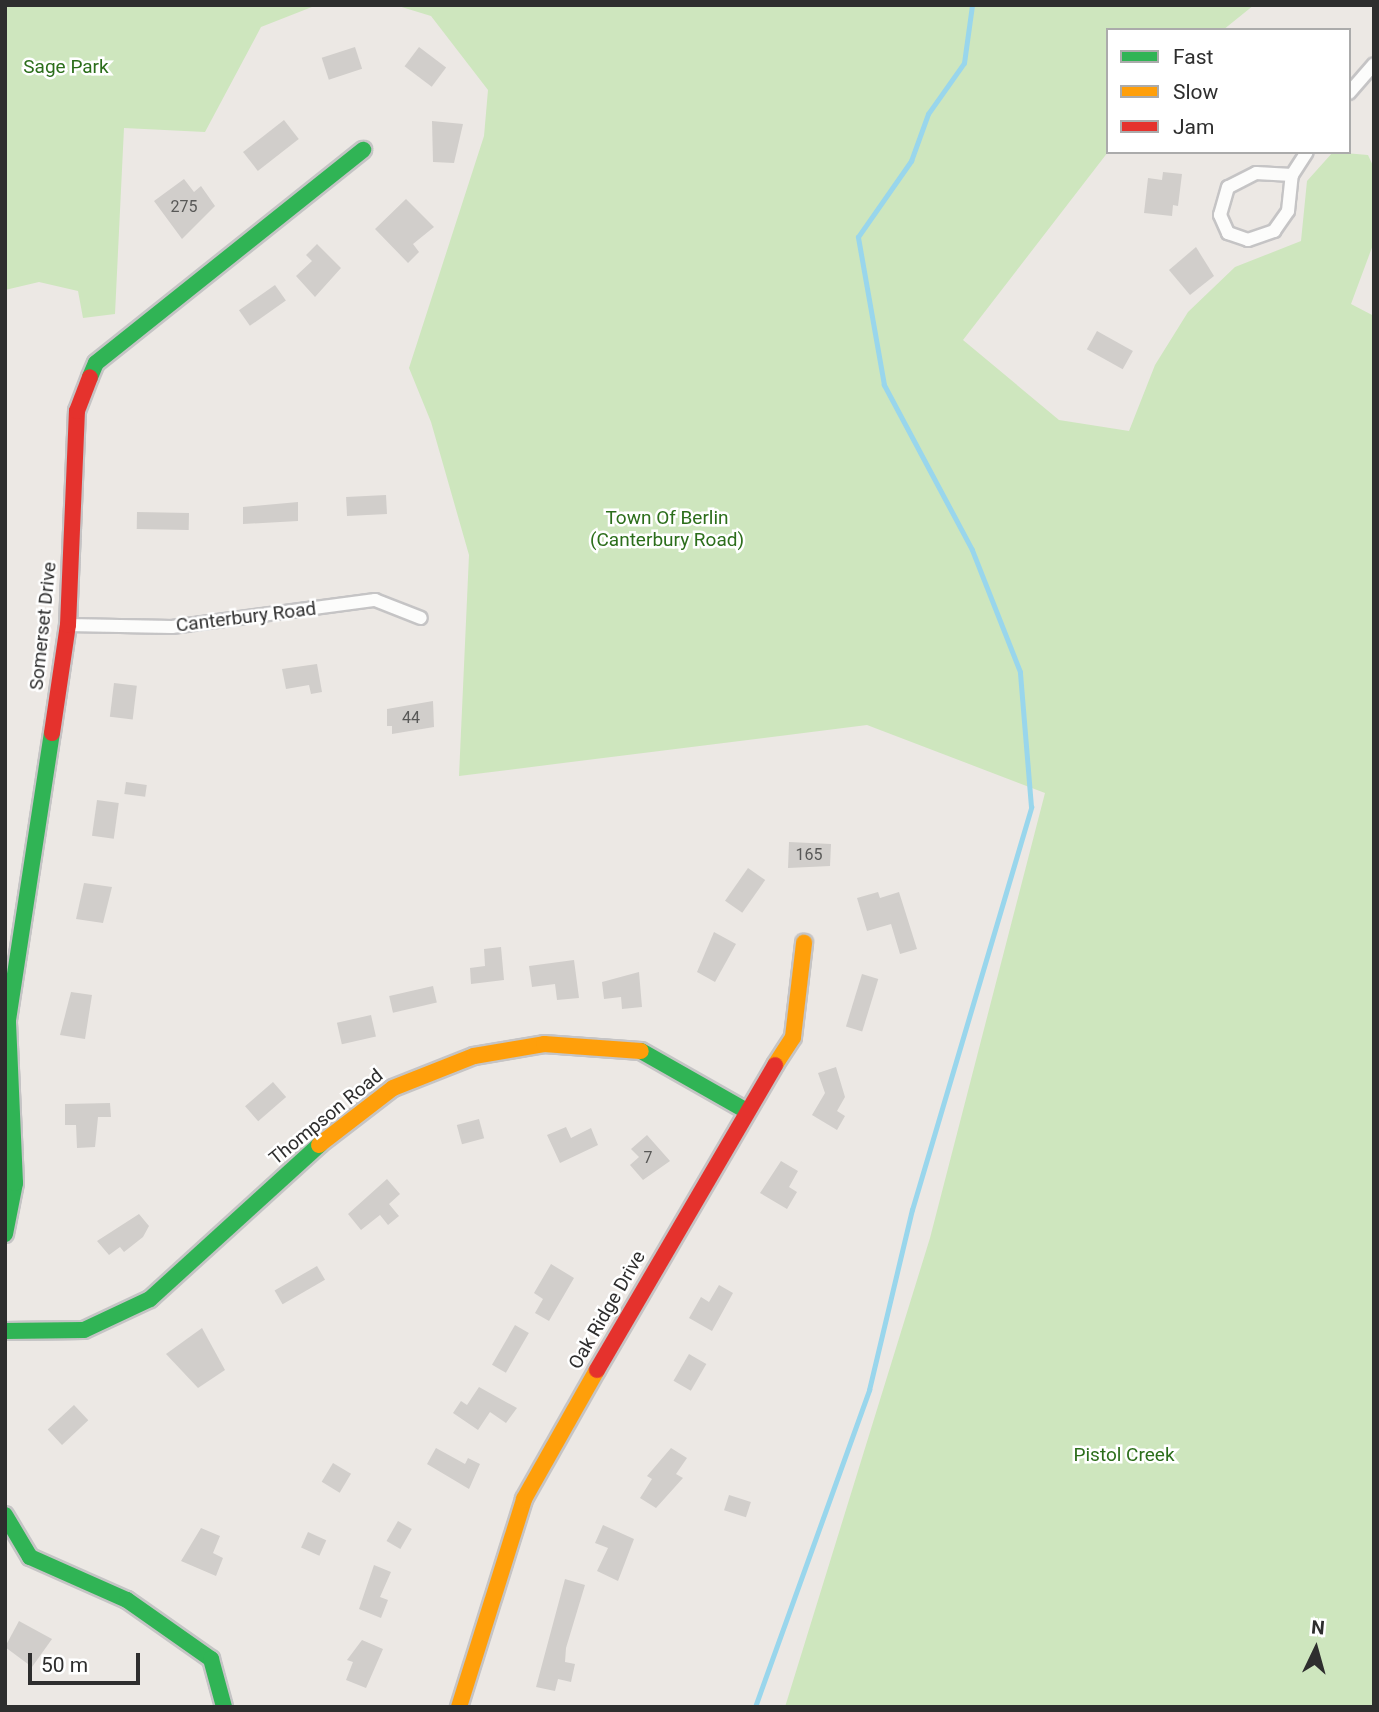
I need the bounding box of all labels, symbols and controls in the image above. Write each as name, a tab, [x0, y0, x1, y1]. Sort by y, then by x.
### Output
legend	[1106, 28, 1351, 154]
text: Fast	[1173, 45, 1213, 69]
park label: Sage Park	[23, 56, 109, 78]
text: Slow	[1173, 80, 1218, 104]
text: Jam	[1173, 115, 1214, 139]
house number: 275	[171, 197, 197, 217]
park label: Town Of Berlin (Canterbury Road)	[590, 507, 744, 551]
street label: Somerset Drive	[25, 561, 61, 691]
street label: Canterbury Road	[175, 597, 317, 637]
house number: 44	[402, 708, 420, 728]
house number: 165	[796, 845, 822, 865]
street label: Thompson Road	[265, 1064, 387, 1170]
house number: 7	[644, 1148, 652, 1168]
street label: Oak Ridge Drive	[564, 1247, 650, 1373]
park label: Pistol Creek	[1073, 1444, 1175, 1466]
north arrow	[1281, 1614, 1351, 1684]
text: N	[1310, 1616, 1326, 1640]
scale bar	[32, 1638, 144, 1682]
text: 50 m	[41, 1653, 88, 1677]

